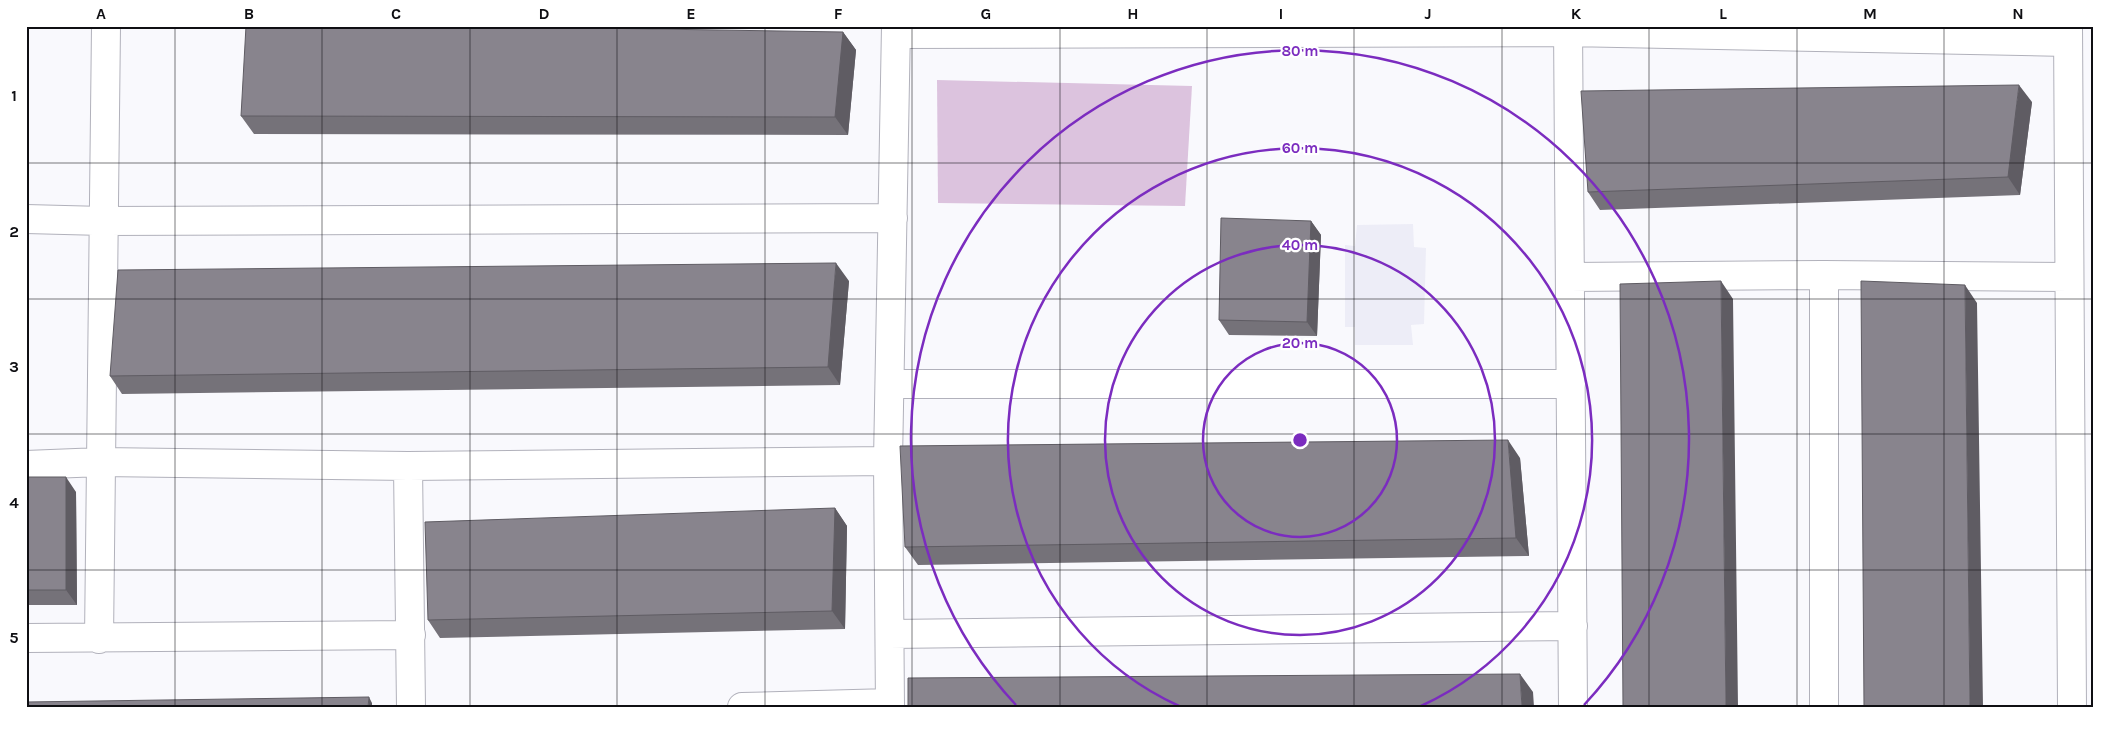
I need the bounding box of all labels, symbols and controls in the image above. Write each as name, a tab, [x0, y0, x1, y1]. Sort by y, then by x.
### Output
text: A	[96, 4, 106, 23]
text: B	[244, 4, 254, 23]
text: C	[391, 4, 401, 23]
text: D	[539, 4, 550, 23]
text: E	[686, 4, 696, 23]
text: F	[834, 4, 843, 23]
text: G	[981, 4, 991, 23]
text: H	[1127, 4, 1139, 23]
text: I	[1279, 4, 1283, 23]
text: J	[1424, 4, 1432, 23]
text: K	[1571, 4, 1582, 23]
text: L	[1719, 4, 1727, 23]
text: M	[1863, 4, 1877, 23]
text: N	[2012, 4, 2024, 23]
text: 80 m	[1281, 42, 1319, 60]
text: 1	[11, 86, 17, 105]
text: 60 m	[1282, 139, 1318, 157]
text: 2	[9, 222, 19, 241]
text: 40 m	[1282, 236, 1318, 254]
text: 20 m	[1282, 334, 1318, 352]
text: 3	[9, 357, 19, 376]
centre of rings	[1291, 431, 1309, 449]
text: 4	[9, 493, 19, 512]
text: 5	[9, 628, 19, 647]

